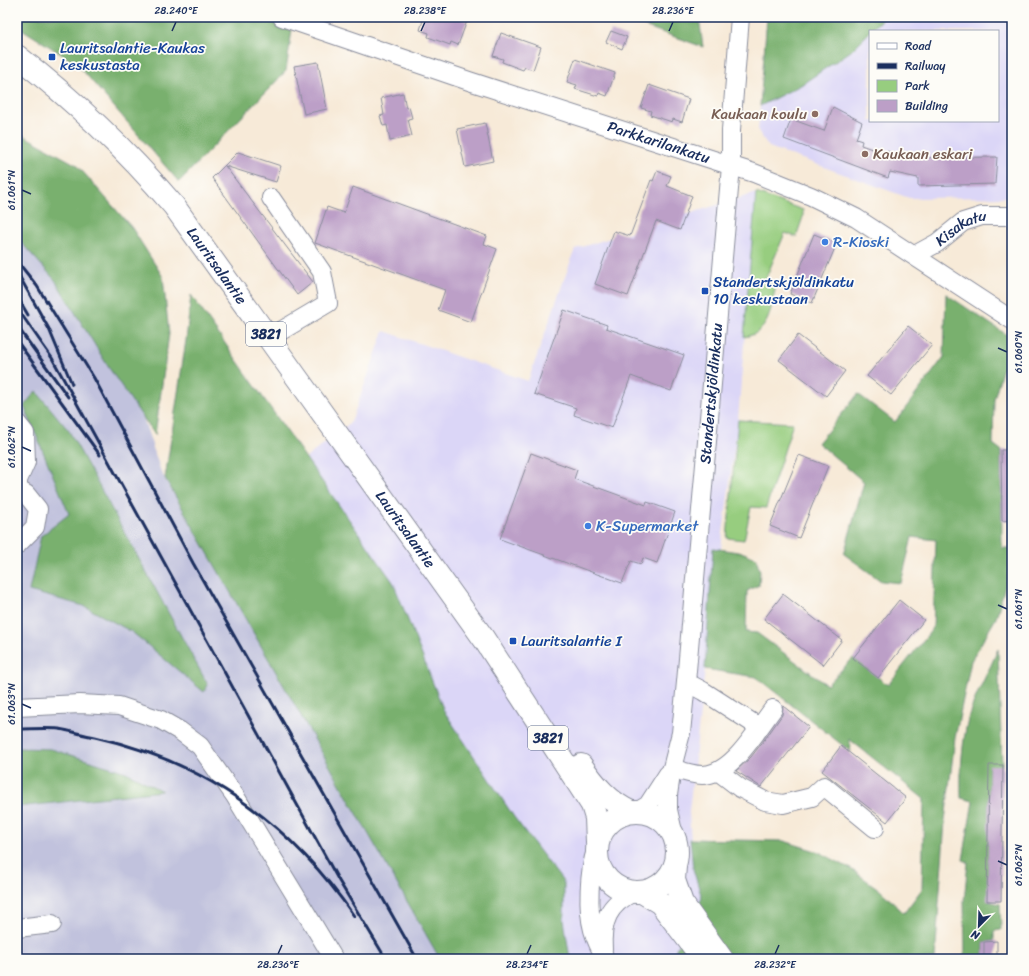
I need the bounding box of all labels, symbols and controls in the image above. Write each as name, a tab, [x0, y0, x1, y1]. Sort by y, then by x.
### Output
text: 28.240°E	[155, 2, 199, 20]
text: 28.238°E	[404, 2, 447, 20]
text: 28.236°E	[652, 2, 695, 20]
legend	[869, 30, 999, 122]
place label: Lauritsalantie-Kaukas keskustasta	[60, 35, 205, 78]
text: Road	[905, 35, 932, 57]
marker: Lauritsalantie-Kaukas keskustasta	[47, 52, 57, 62]
text: Railway	[905, 55, 946, 77]
text: Park	[905, 75, 930, 97]
text: Building	[905, 95, 948, 117]
place label: Kaukaan koulu	[711, 101, 807, 127]
marker: Kaukaan koulu	[810, 109, 820, 119]
street label: Parkkarilankatu	[604, 113, 713, 171]
place label: Kaukaan eskari	[873, 141, 973, 167]
marker: Kaukaan eskari	[860, 149, 870, 159]
text: 61.061°N	[3, 170, 21, 210]
street label: Kisakatu	[929, 203, 986, 253]
street label: Lauritsalantie	[180, 221, 254, 311]
place label: R-Kioski	[833, 229, 890, 255]
marker: R-Kioski	[820, 237, 830, 247]
place label: Standertskjöldinkatu 10 keskustaan	[713, 269, 854, 312]
marker: Standertskjöldinkatu 10 keskustaan	[700, 286, 710, 296]
road number: 3821	[246, 322, 286, 346]
street label: Standertskjöldinkatu	[692, 322, 730, 465]
text: 61.060°N	[1010, 331, 1028, 373]
text: 61.062°N	[3, 426, 21, 468]
street label: Lauritsalantie	[368, 485, 443, 574]
place label: K-Supermarket	[596, 513, 699, 539]
marker: K-Supermarket	[583, 521, 593, 531]
text: 61.061°N	[1010, 589, 1028, 629]
place label: Lauritsalantie I	[521, 628, 623, 654]
marker: Lauritsalantie I	[508, 636, 518, 646]
text: 61.063°N	[3, 683, 21, 725]
road number: 3821	[528, 726, 568, 750]
text: 61.062°N	[1010, 844, 1028, 886]
north arrow	[959, 906, 999, 946]
text: N	[968, 924, 983, 945]
text: 28.236°E	[257, 956, 300, 974]
text: 28.234°E	[506, 956, 550, 974]
text: 28.232°E	[754, 956, 797, 974]

